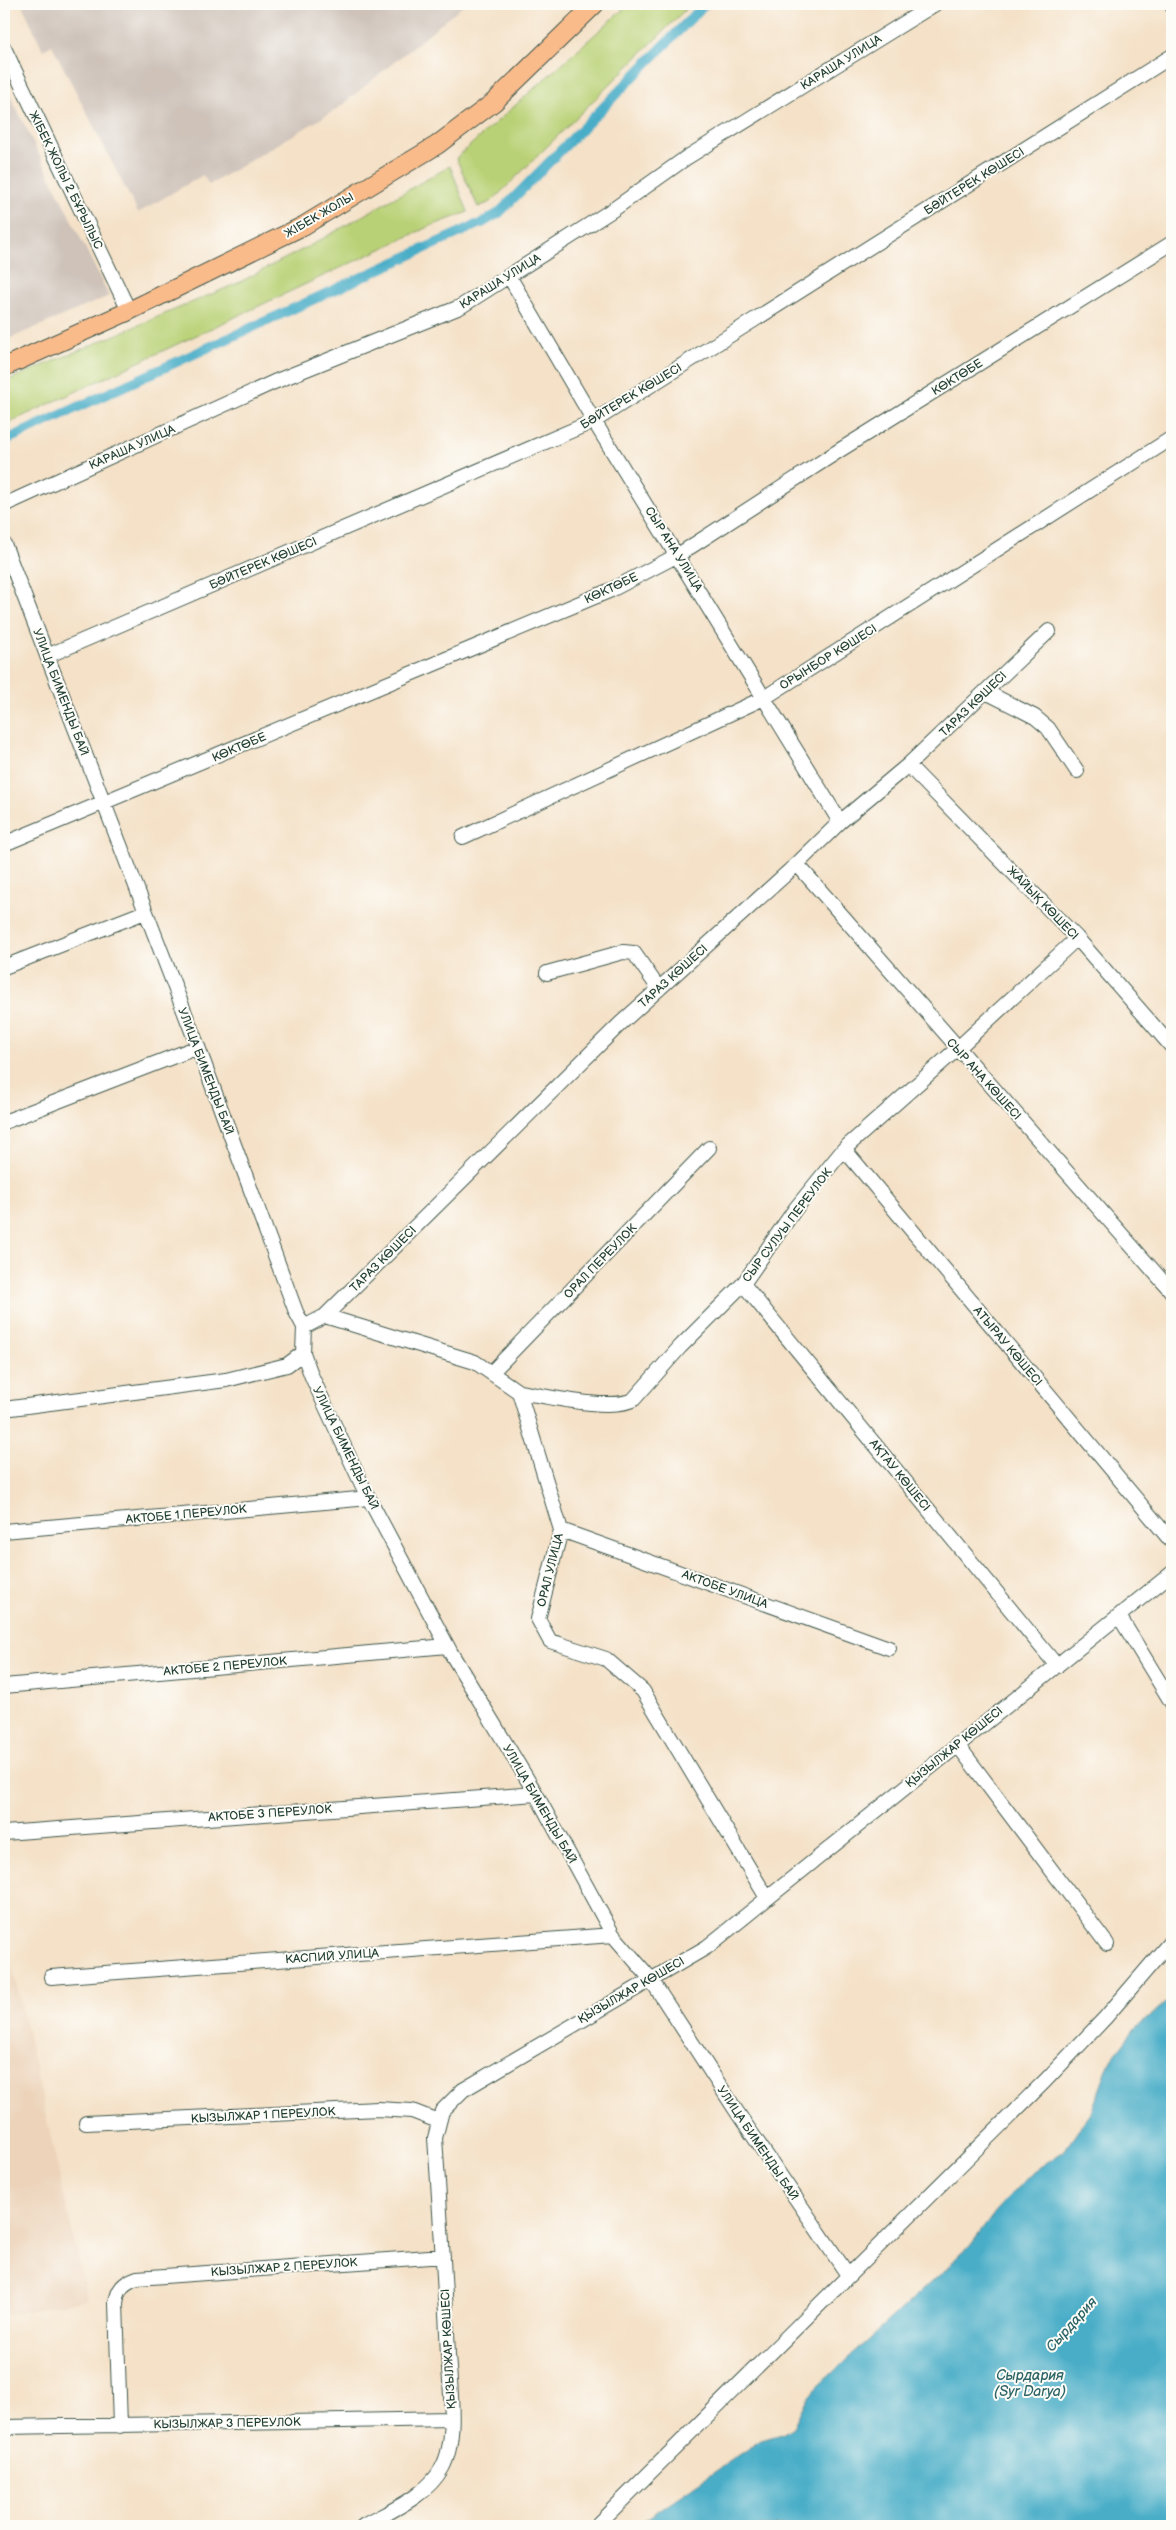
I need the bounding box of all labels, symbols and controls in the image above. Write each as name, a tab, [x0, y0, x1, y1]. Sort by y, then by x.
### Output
street label: КАРАША УЛИЦА	[798, 31, 885, 93]
street label: ЖІБЕК ЖОЛЫ 2 БҰРЫЛЫС	[25, 109, 106, 252]
street label: БӘЙТЕРЕК КӨШЕСІ	[921, 144, 1027, 218]
street label: ЖІБЕК ЖОЛЫ	[282, 189, 357, 241]
street label: КАРАША УЛИЦА	[457, 250, 544, 312]
street label: КӨКТӨБЕ	[929, 356, 986, 399]
street label: БӘЙТЕРЕК КӨШЕСІ	[578, 360, 685, 433]
street label: КАРАША УЛИЦА	[87, 421, 178, 473]
street label: СЫР АНА УЛИЦА	[641, 504, 706, 595]
street label: БӘЙТЕРЕК КӨШЕСІ	[207, 534, 319, 593]
street label: КӨКТӨБЕ	[582, 569, 641, 607]
street label: ОРЫНБОР КӨШЕСІ	[777, 621, 880, 693]
street label: УЛИЦА БИМЕНДЫ БАЙ	[29, 626, 92, 758]
street label: ТАРАЗ КӨШЕСІ	[937, 669, 1010, 740]
street label: КӨКТӨБЕ	[210, 729, 269, 766]
street label: ЖАЙЫҚ КӨШЕСІ	[1004, 863, 1082, 943]
street label: ТАРАЗ КӨШЕСІ	[636, 941, 711, 1011]
street label: УЛИЦА БИМЕНДЫ БАЙ	[174, 1005, 237, 1137]
street label: СЫР АНА КӨШЕСІ	[943, 1035, 1024, 1123]
street label: СЫР СУЛУЫ ПЕРЕУЛОК	[740, 1165, 835, 1285]
street label: ОРАЛ ПЕРЕУЛОК	[561, 1221, 640, 1302]
street label: ТАРАЗ КӨШЕСІ	[347, 1223, 420, 1296]
street label: АТЫРАУ КӨШЕСІ	[969, 1303, 1045, 1389]
street label: УЛИЦА БИМЕНДЫ БАЙ	[309, 1384, 382, 1512]
street label: АҚТАУ КӨШЕСІ	[865, 1435, 933, 1514]
street label: АКТОБЕ 1 ПЕРЕУЛОК	[124, 1502, 247, 1527]
street label: ОРАЛ УЛИЦА	[534, 1531, 567, 1608]
street label: АКТОБЕ УЛИЦА	[679, 1567, 770, 1612]
street label: АКТОБЕ 2 ПЕРЕУЛОК	[162, 1654, 288, 1679]
street label: ҚЫЗЫЛЖАР КӨШЕСІ	[903, 1704, 1006, 1791]
street label: УЛИЦА БИМЕНДЫ БАЙ	[499, 1742, 580, 1866]
street label: АКТОБЕ 3 ПЕРЕУЛОК	[207, 1802, 333, 1825]
street label: КАСПИЙ УЛИЦА	[285, 1946, 380, 1967]
street label: ҚЫЗЫЛЖАР КӨШЕСІ	[575, 1954, 687, 2027]
street label: УЛИЦА БИМЕНДЫ БАЙ	[714, 2083, 802, 2203]
street label: КЫЗЫЛЖАР 1 ПЕРЕУЛОК	[190, 2104, 336, 2127]
street label: КЫЗЫЛЖАР 2 ПЕРЕУЛОК	[210, 2255, 358, 2280]
street label: ҚЫЗЫЛЖАР КӨШЕСІ	[438, 2288, 459, 2410]
water label: Сырдария	[1042, 2293, 1101, 2355]
water label: Сырдария (Syr Darya)	[994, 2367, 1067, 2400]
street label: КЫЗЫЛЖАР 3 ПЕРЕУЛОК	[153, 2415, 301, 2432]

